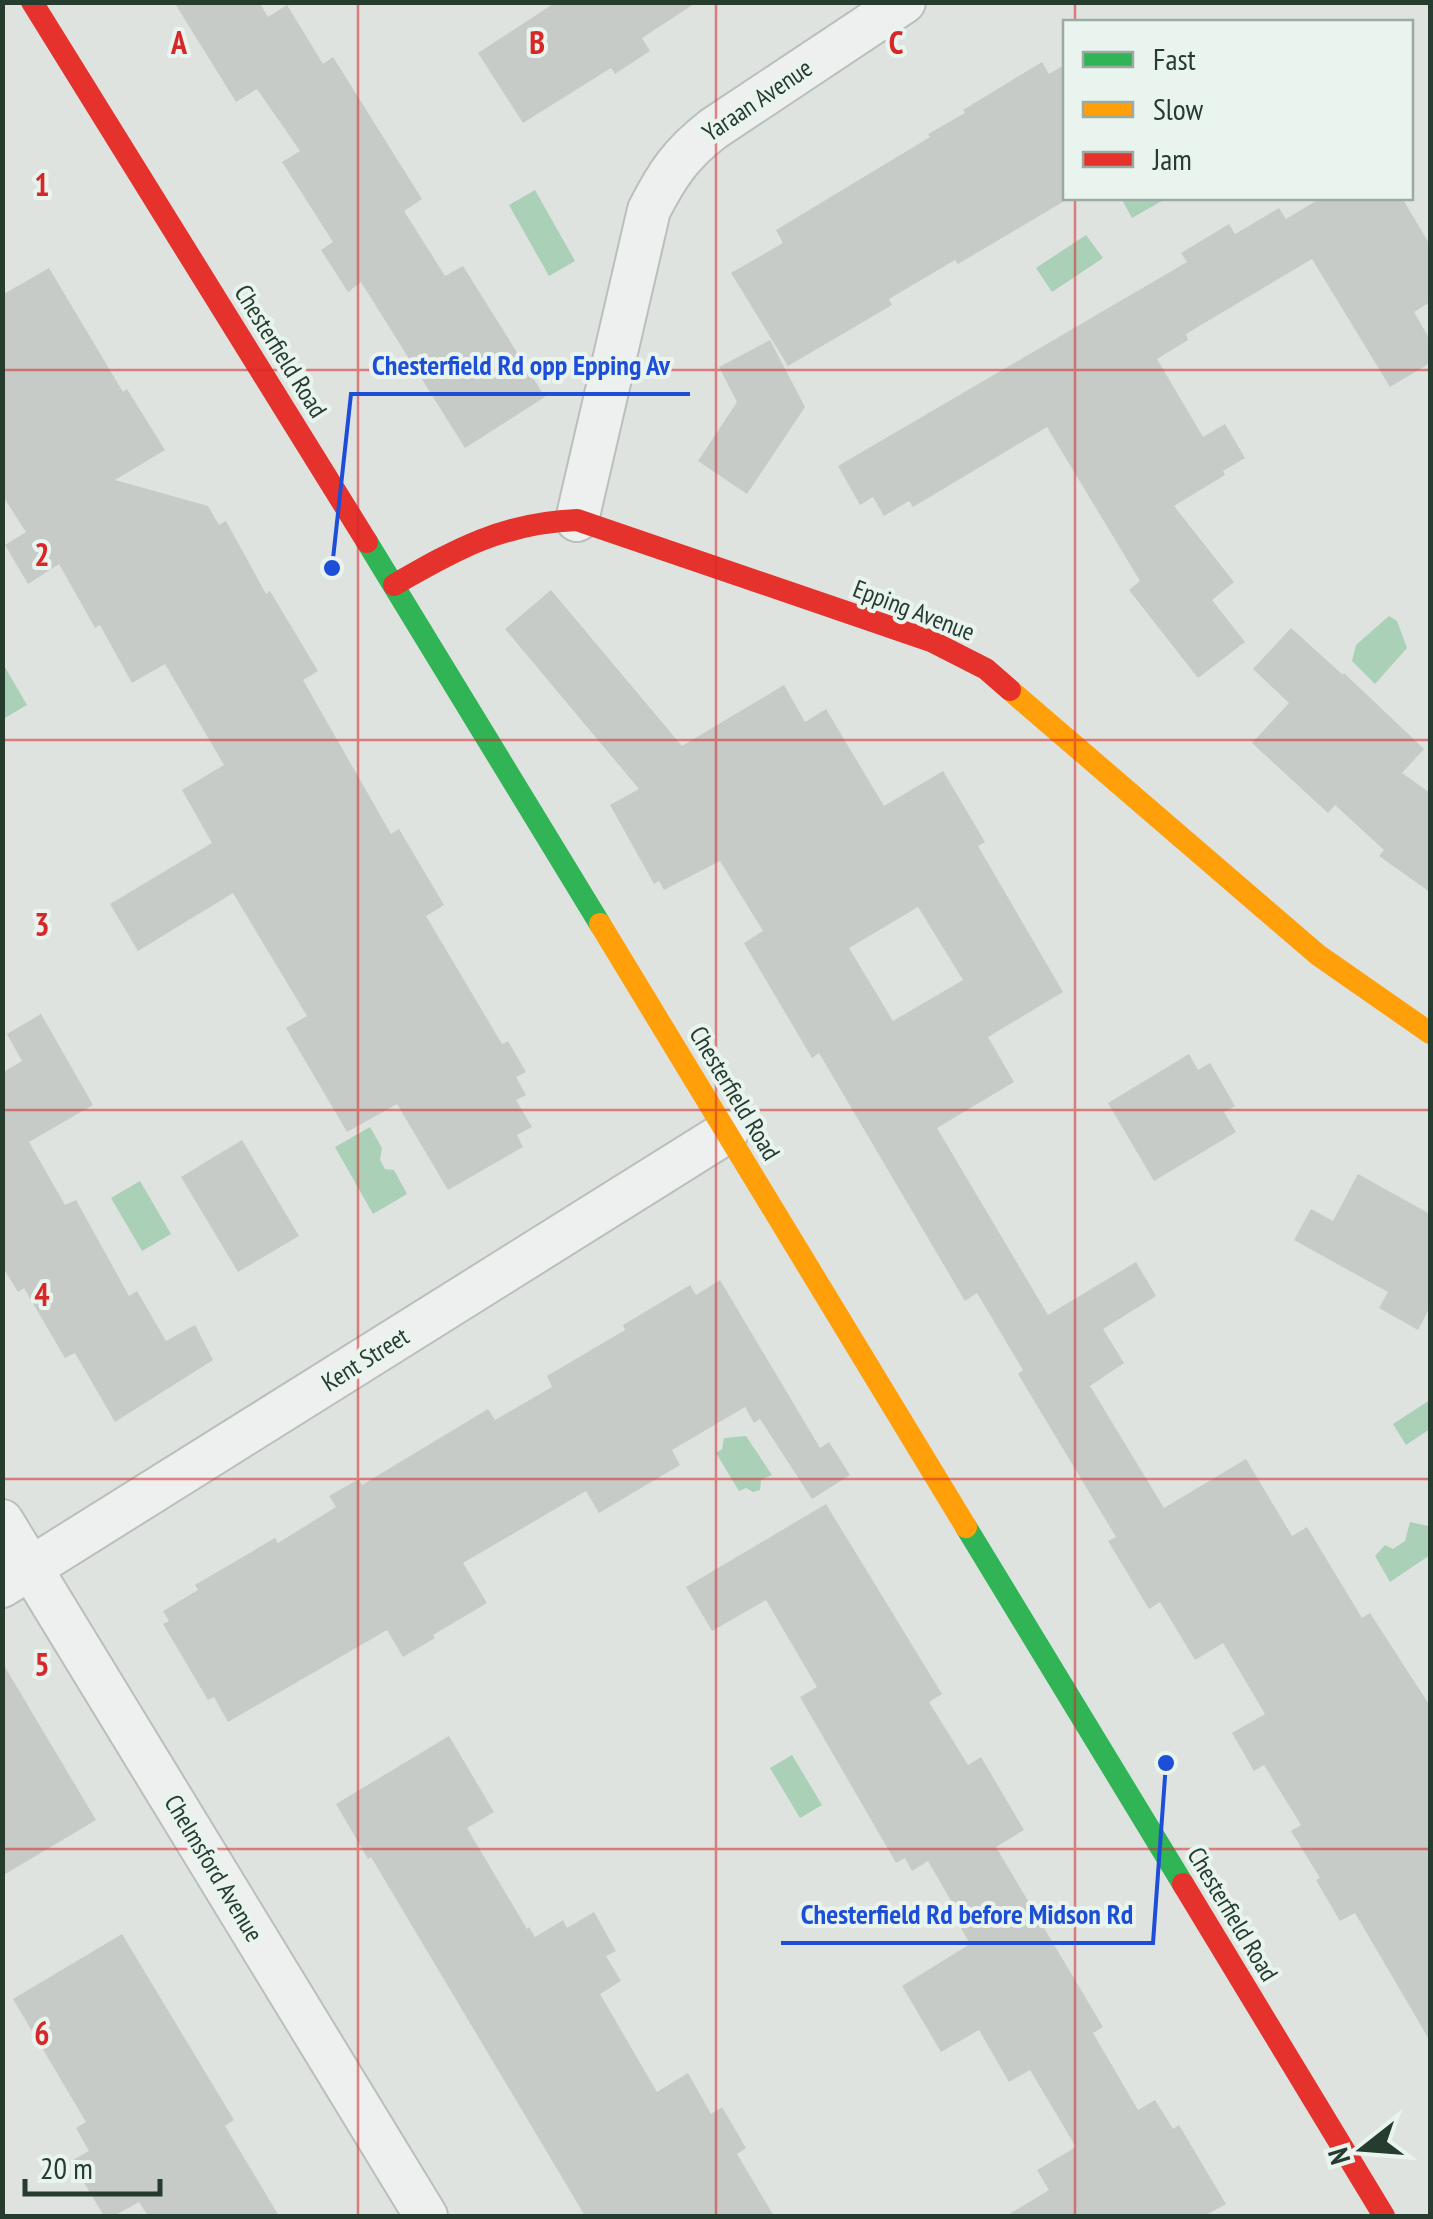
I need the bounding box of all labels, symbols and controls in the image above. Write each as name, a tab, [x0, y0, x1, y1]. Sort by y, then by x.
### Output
legend	[1063, 20, 1413, 200]
text: A	[170, 21, 188, 63]
text: B	[529, 21, 545, 63]
text: C	[889, 21, 904, 63]
text: Fast	[1153, 39, 1197, 78]
street label: Yaraan Avenue	[696, 52, 818, 148]
text: Slow	[1153, 89, 1204, 128]
text: Jam	[1152, 139, 1192, 178]
text: 1	[34, 163, 50, 205]
street label: Chesterfield Road	[227, 279, 335, 423]
callout: Chesterfield Rd opp Epping Av	[351, 336, 690, 394]
text: Chesterfield Rd opp Epping Av	[372, 346, 671, 383]
text: 2	[34, 533, 50, 575]
street label: Epping Avenue	[849, 572, 979, 648]
text: 3	[34, 903, 50, 945]
street label: Chesterfield Road	[682, 1020, 788, 1166]
text: 4	[34, 1273, 50, 1315]
street label: Kent Street	[316, 1320, 415, 1398]
text: 5	[34, 1643, 50, 1685]
street label: Chelmsford Avenue	[158, 1789, 270, 1947]
street label: Chesterfield Road	[1180, 1841, 1286, 1987]
callout: Chesterfield Rd before Midson Rd	[781, 1885, 1153, 1943]
text: Chesterfield Rd before Midson Rd	[801, 1895, 1133, 1932]
text: 6	[34, 2012, 50, 2054]
north arrow	[1313, 2099, 1413, 2199]
scale bar	[25, 2134, 160, 2196]
text: N	[1319, 2144, 1359, 2169]
text: 20 m	[40, 2148, 93, 2187]

